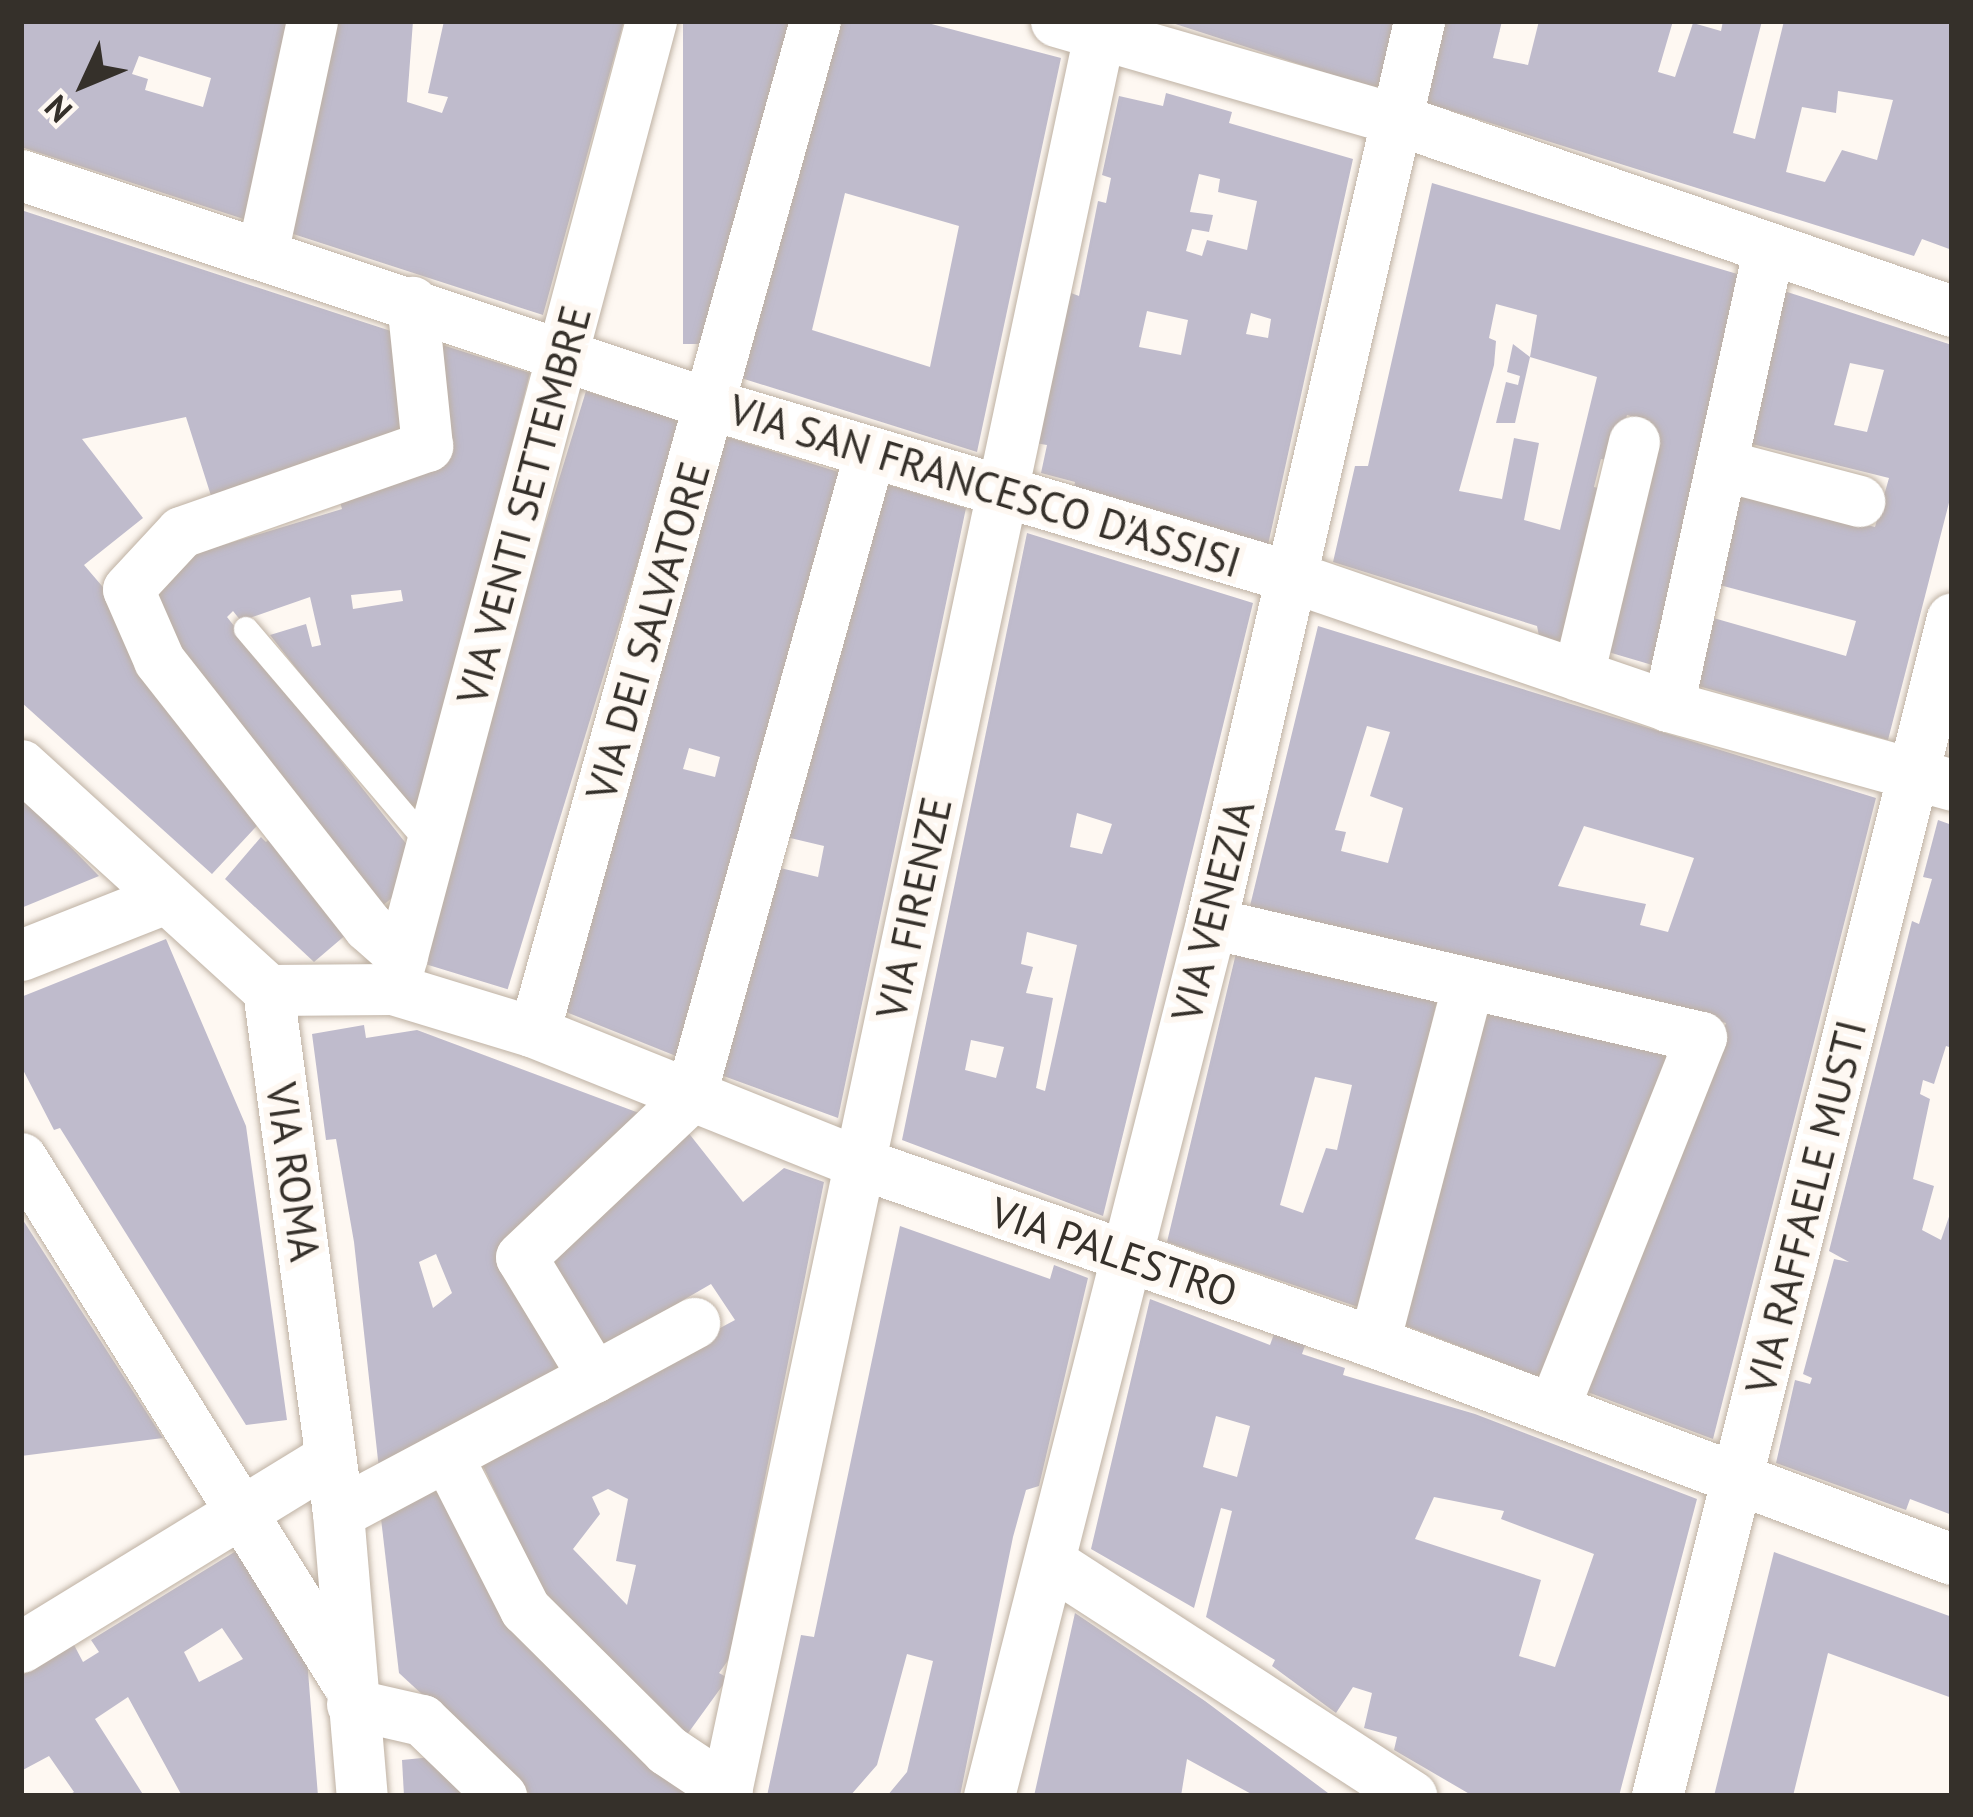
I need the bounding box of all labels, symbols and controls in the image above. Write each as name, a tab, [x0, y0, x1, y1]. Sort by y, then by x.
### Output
north arrow	[24, 24, 144, 144]
text: N	[35, 87, 81, 132]
street label: VIA VENTI SETTEMBRE	[446, 299, 602, 711]
street label: VIA SAN FRANCESCO D'ASSISI	[722, 384, 1248, 588]
street label: VIA DEI SALVATORE	[575, 455, 721, 807]
street label: VIA FIRENZE	[866, 792, 962, 1024]
street label: VIA VENEZIA	[1161, 794, 1265, 1028]
street label: VIA RAFFAELE MUSTI	[1735, 1014, 1877, 1400]
street label: VIA ROMA	[255, 1079, 331, 1265]
street label: VIA PALESTRO	[983, 1186, 1245, 1318]

